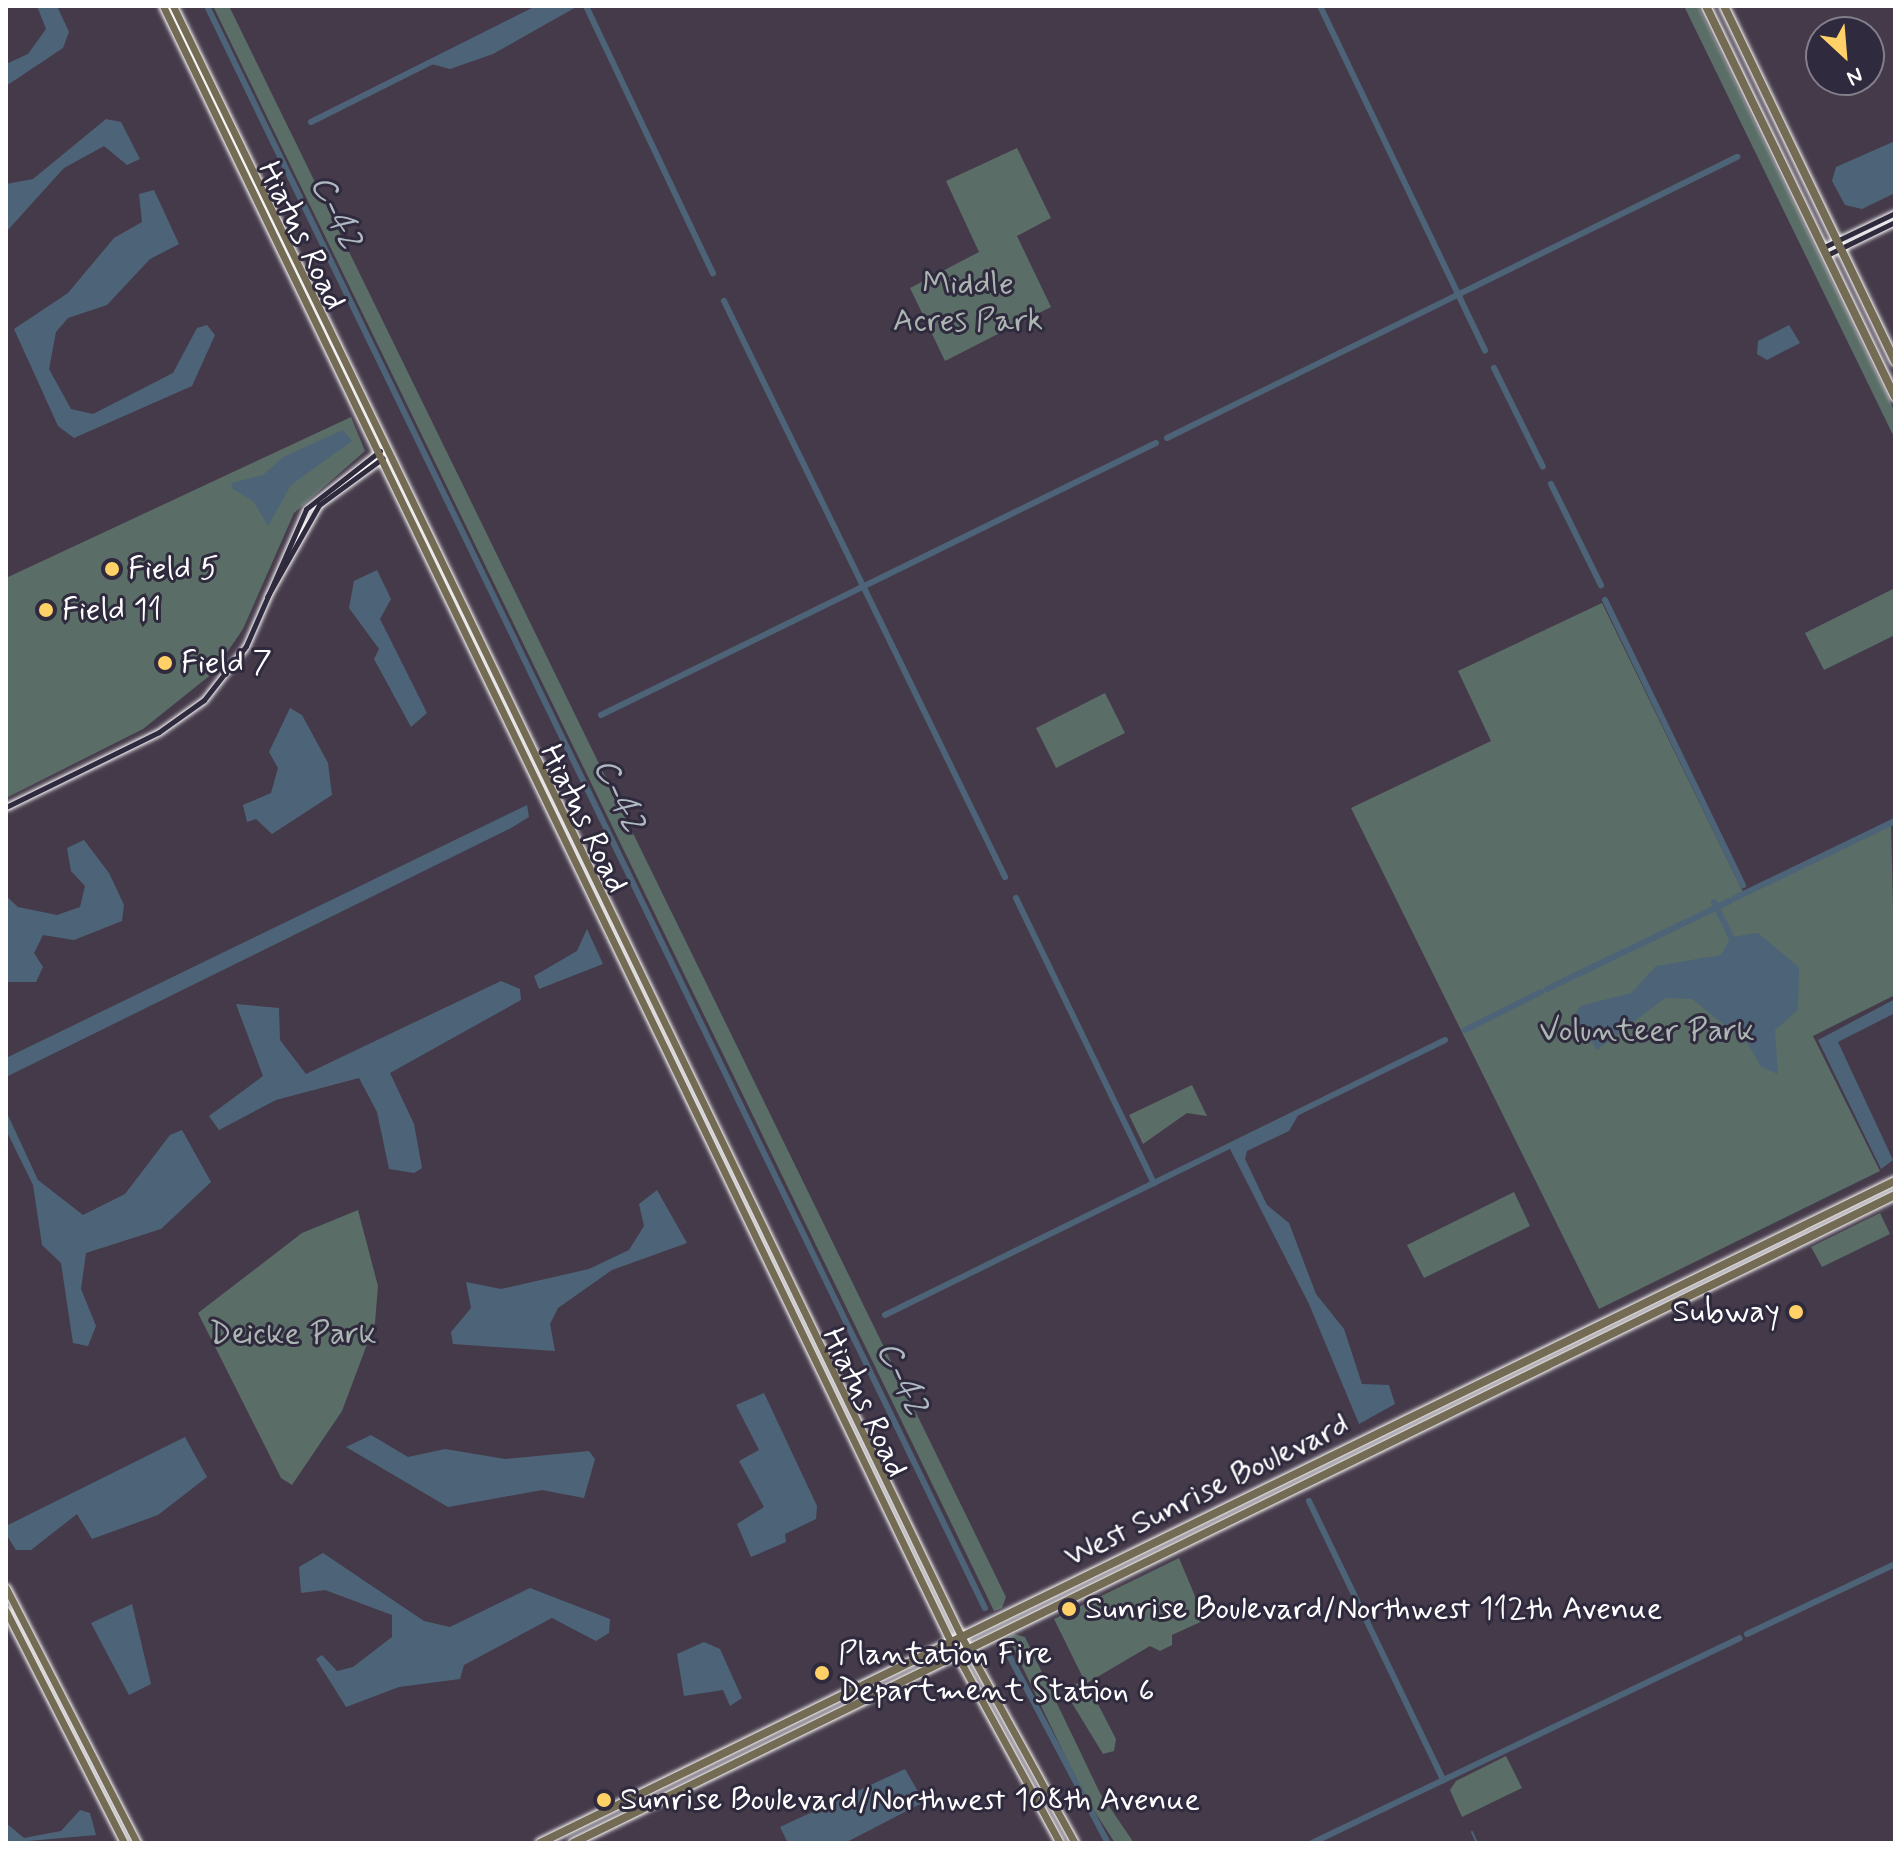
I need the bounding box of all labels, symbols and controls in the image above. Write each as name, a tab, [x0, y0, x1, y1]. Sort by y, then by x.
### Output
north arrow	[1805, 16, 1885, 96]
text: N	[1842, 60, 1867, 92]
street label: Hiatus Road	[249, 155, 353, 317]
water label: C-42	[301, 168, 371, 256]
park label: Middle Acres Park	[895, 266, 1041, 341]
place label: Field 5	[128, 550, 219, 588]
marker: Field 5	[103, 560, 121, 578]
place label: Field 11	[62, 591, 162, 629]
marker: Field 11	[37, 601, 55, 619]
place label: Field 7	[181, 644, 272, 682]
marker: Field 7	[156, 654, 174, 672]
street label: Hiatus Road	[531, 738, 635, 900]
water label: C-42	[584, 751, 654, 839]
park label: Volunteer Park	[1541, 1012, 1753, 1050]
place label: Subway	[1672, 1293, 1780, 1331]
marker: Subway	[1787, 1303, 1805, 1321]
park label: Deicke Park	[211, 1315, 375, 1353]
street label: Hiatus Road	[813, 1322, 915, 1484]
water label: C-42	[867, 1334, 937, 1422]
street label: West Sunrise Boulevard	[1058, 1405, 1356, 1577]
place label: Sunrise Boulevard/Northwest 112th Avenue	[1085, 1590, 1663, 1628]
marker: Sunrise Boulevard/Northwest 112th Avenue	[1060, 1600, 1078, 1618]
place label: Plantation Fire Department Station 6	[838, 1636, 1152, 1711]
marker: Plantation Fire Department Station 6	[813, 1664, 831, 1682]
place label: Sunrise Boulevard/Northwest 108th Avenue	[620, 1781, 1201, 1819]
marker: Sunrise Boulevard/Northwest 108th Avenue	[595, 1791, 613, 1809]

